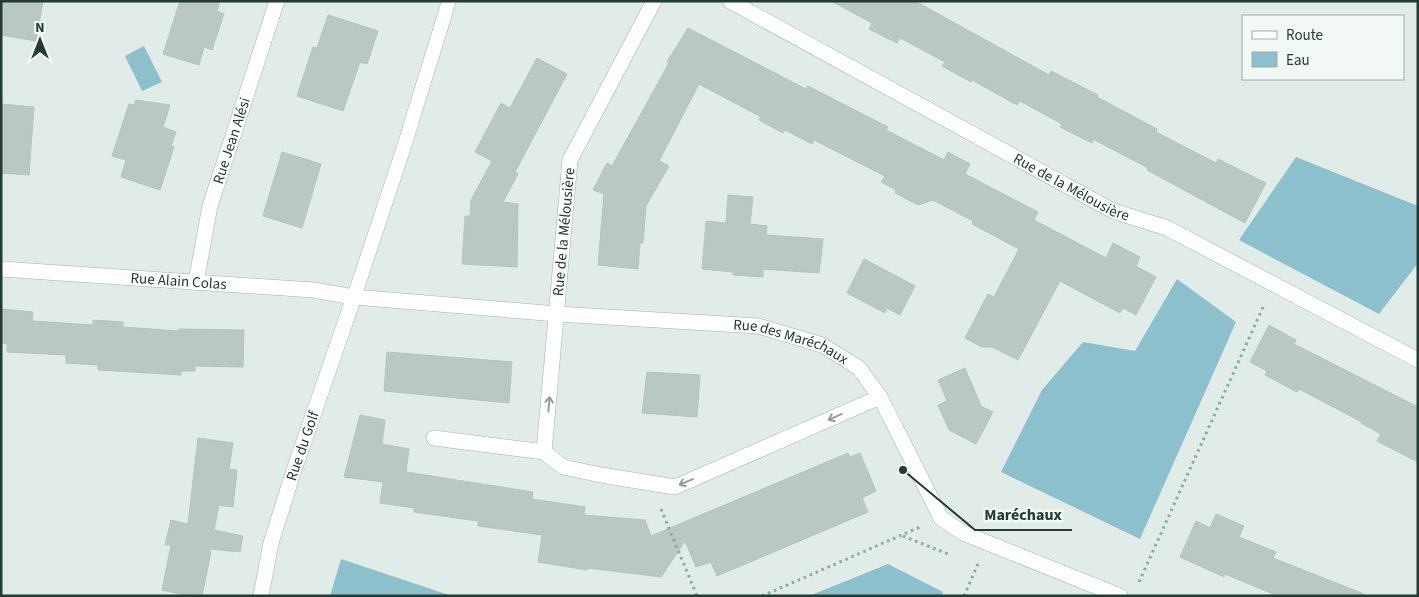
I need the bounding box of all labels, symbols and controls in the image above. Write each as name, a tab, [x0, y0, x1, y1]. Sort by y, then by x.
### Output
north arrow	[15, 15, 65, 65]
legend	[1242, 15, 1404, 80]
text: N	[35, 18, 45, 38]
text: Route	[1286, 25, 1323, 46]
text: Eau	[1286, 50, 1310, 71]
street label: Rue Jean Alési	[208, 95, 256, 187]
street label: Rue de la Mélousière	[1009, 148, 1132, 226]
street label: Rue de la Mélousière	[548, 167, 580, 297]
street label: Rue Alain Colas	[130, 268, 227, 295]
street label: Rue des Maréchaux	[733, 315, 852, 370]
one-way arrow	[544, 396, 554, 412]
street label: Rue du Golf	[281, 408, 325, 483]
one-way arrow	[828, 412, 843, 422]
one-way arrow	[679, 478, 694, 488]
callout: Maréchaux	[975, 499, 1072, 530]
text: Maréchaux	[984, 504, 1062, 526]

